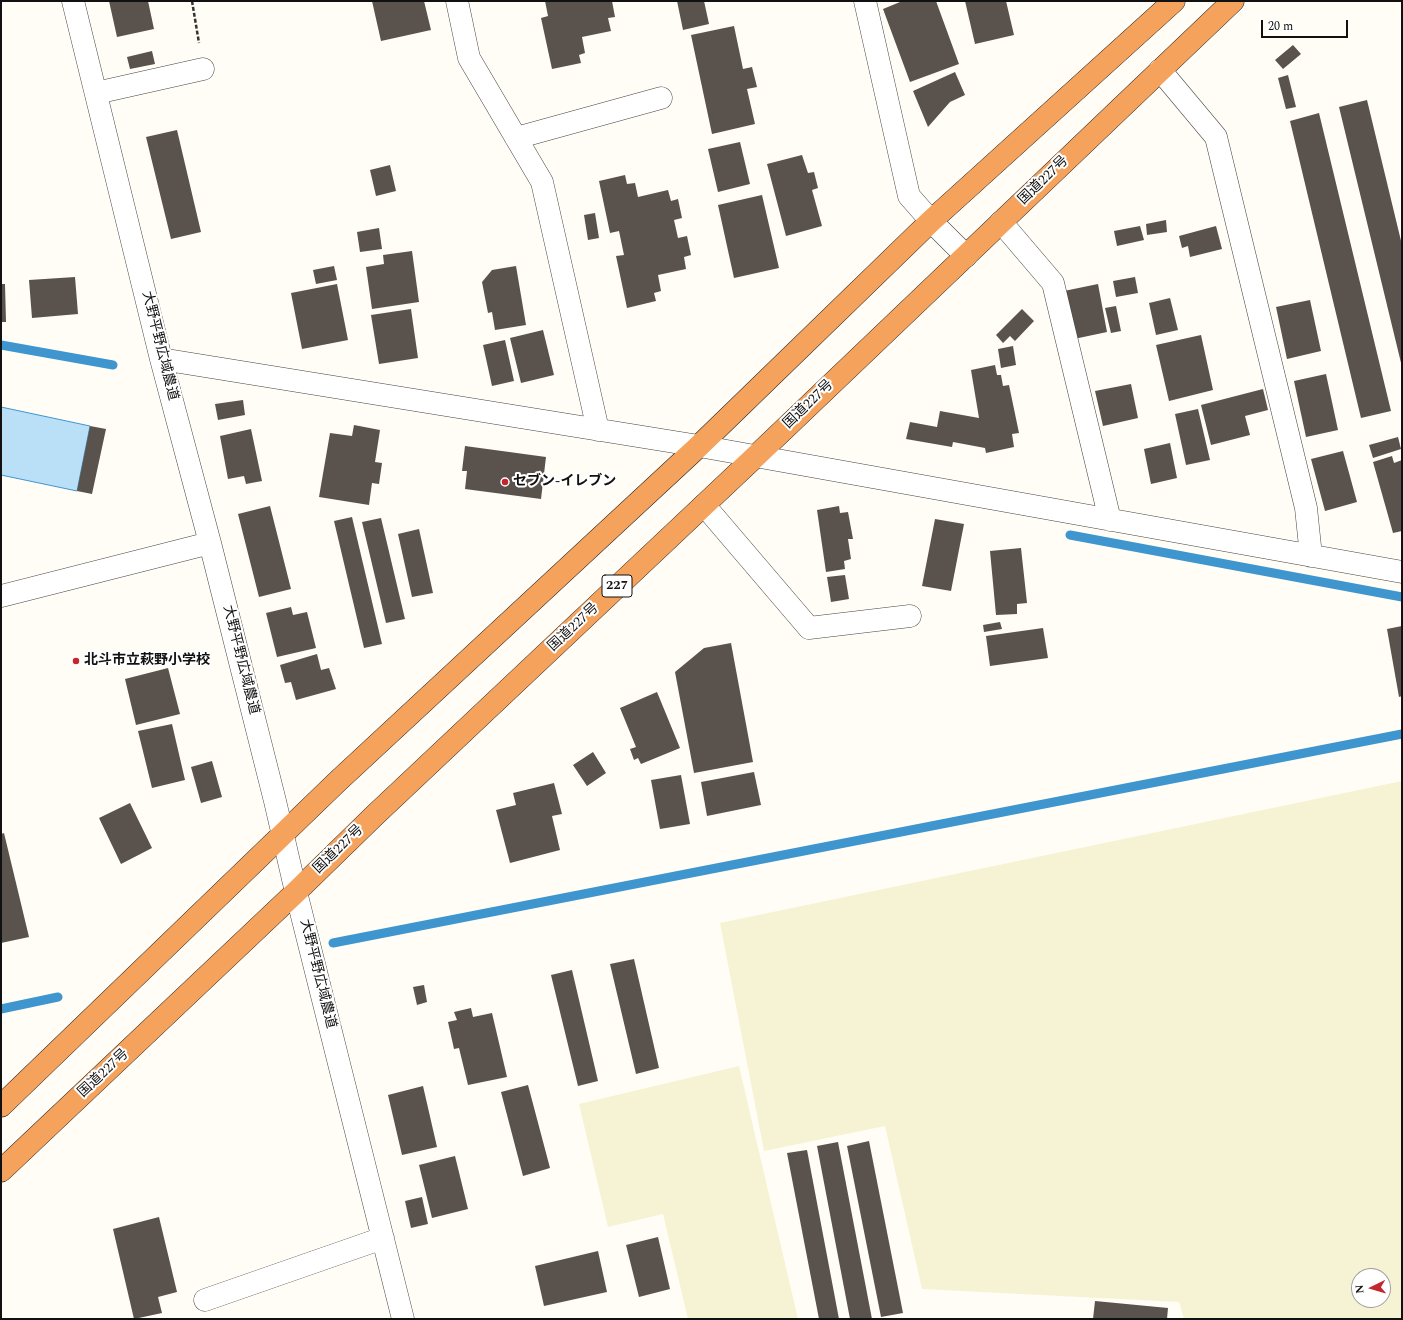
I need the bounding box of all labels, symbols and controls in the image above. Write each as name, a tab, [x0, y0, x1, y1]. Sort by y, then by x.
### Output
scale bar	[1263, 12, 1350, 38]
text: 20 m	[1268, 17, 1293, 36]
street label: 国道227号	[1016, 153, 1072, 209]
street label: 大野平野広域農道	[137, 290, 181, 402]
street label: 国道227号	[781, 377, 837, 433]
place label: セブン-イレブン	[513, 474, 616, 490]
marker: セブン-イレブン	[500, 477, 510, 487]
road number: 227	[602, 575, 632, 597]
street label: 国道227号	[545, 600, 603, 656]
street label: 大野平野広域農道	[218, 604, 262, 716]
place label: 北斗市立萩野小学校	[84, 653, 210, 669]
marker: 北斗市立萩野小学校	[71, 656, 81, 666]
street label: 国道227号	[311, 822, 367, 878]
street label: 大野平野広域農道	[295, 918, 339, 1030]
street label: 国道227号	[75, 1046, 133, 1102]
north arrow	[1351, 1268, 1391, 1308]
text: N	[1351, 1284, 1368, 1294]

